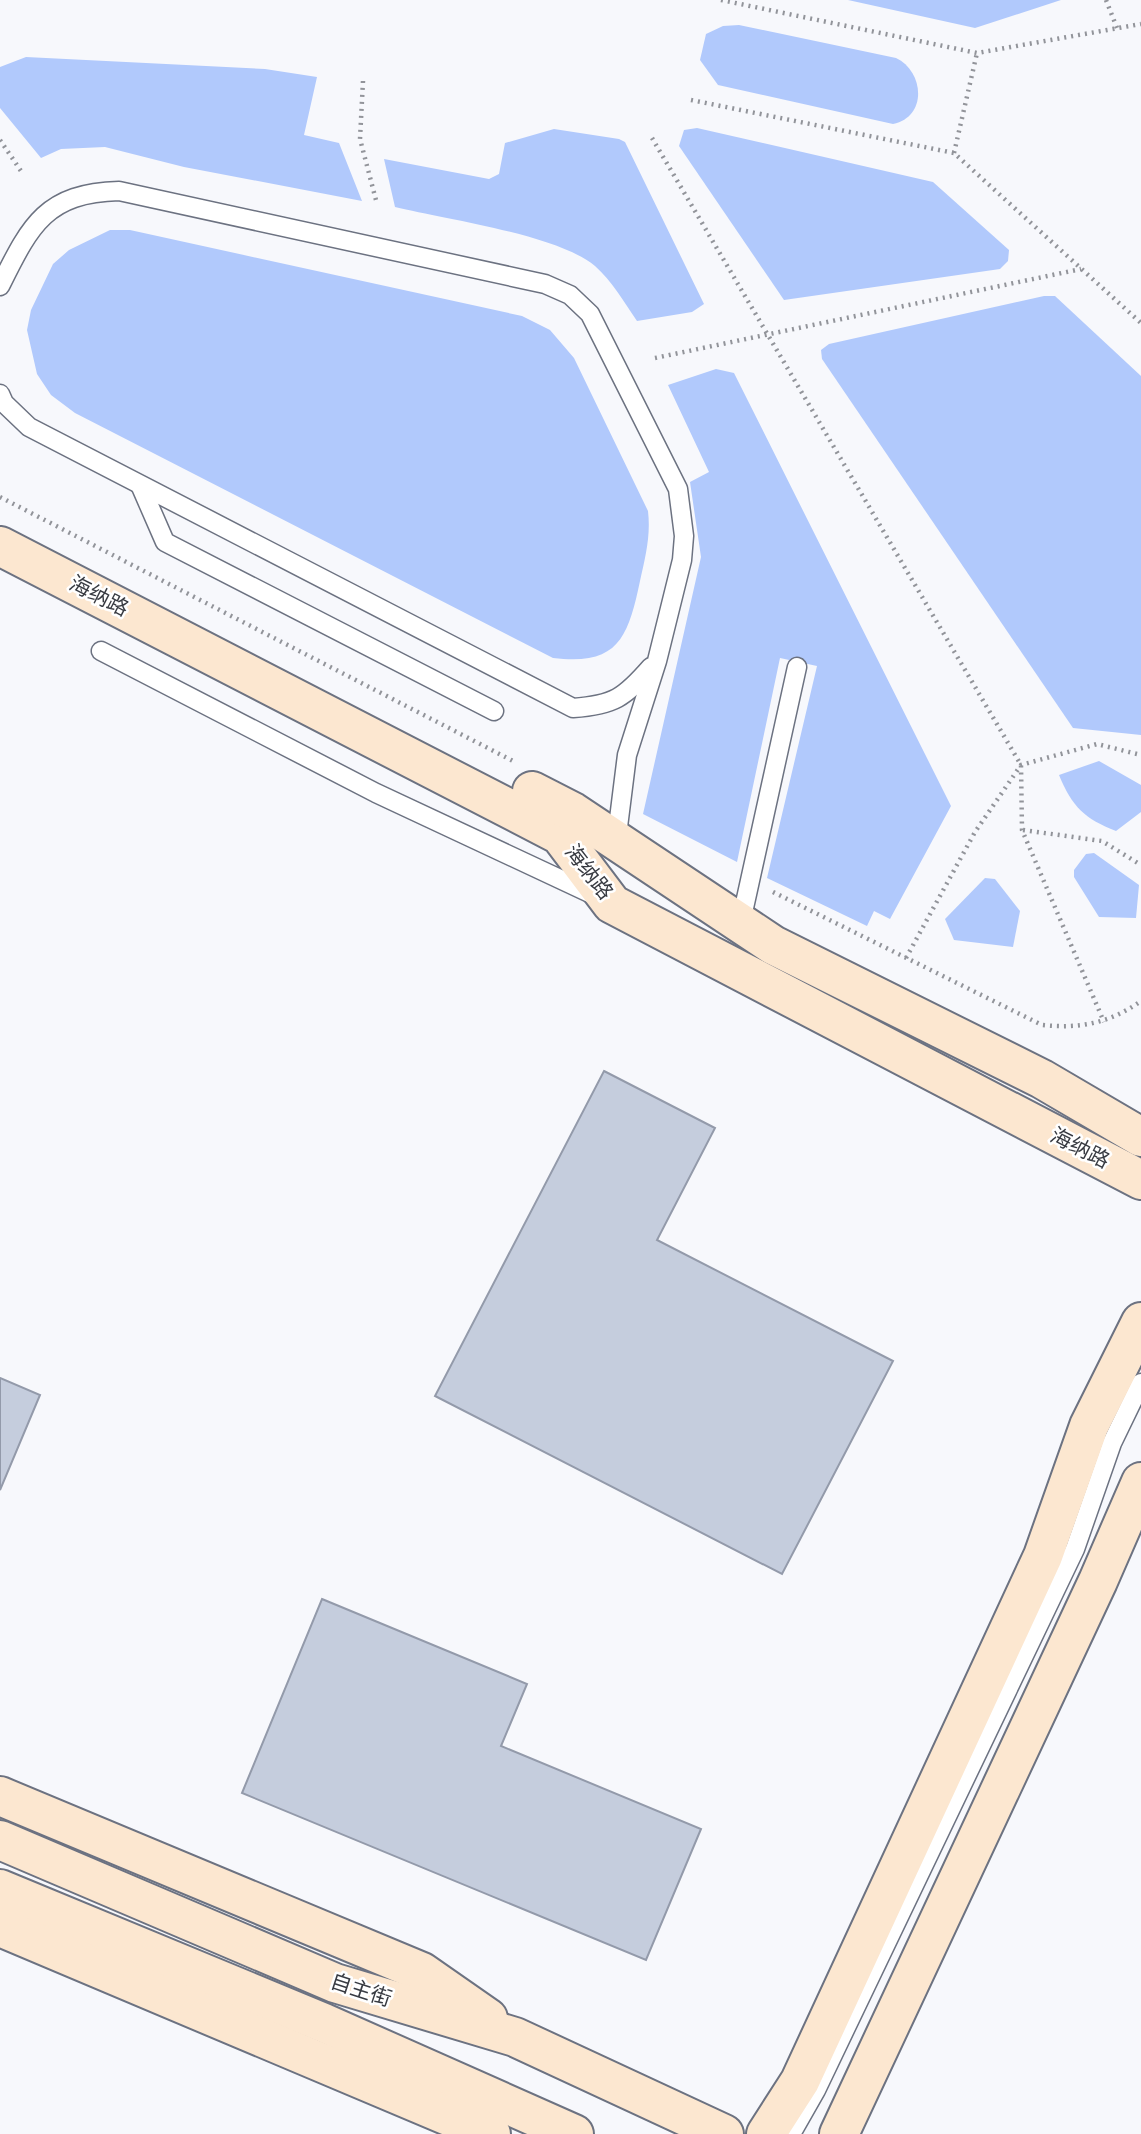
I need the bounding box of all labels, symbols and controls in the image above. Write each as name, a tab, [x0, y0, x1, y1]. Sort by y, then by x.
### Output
street label: 海纳路	[65, 571, 133, 621]
street label: 海纳路	[560, 840, 618, 904]
street label: 海纳路	[1046, 1123, 1114, 1173]
street label: 自主街	[327, 1969, 395, 2011]

